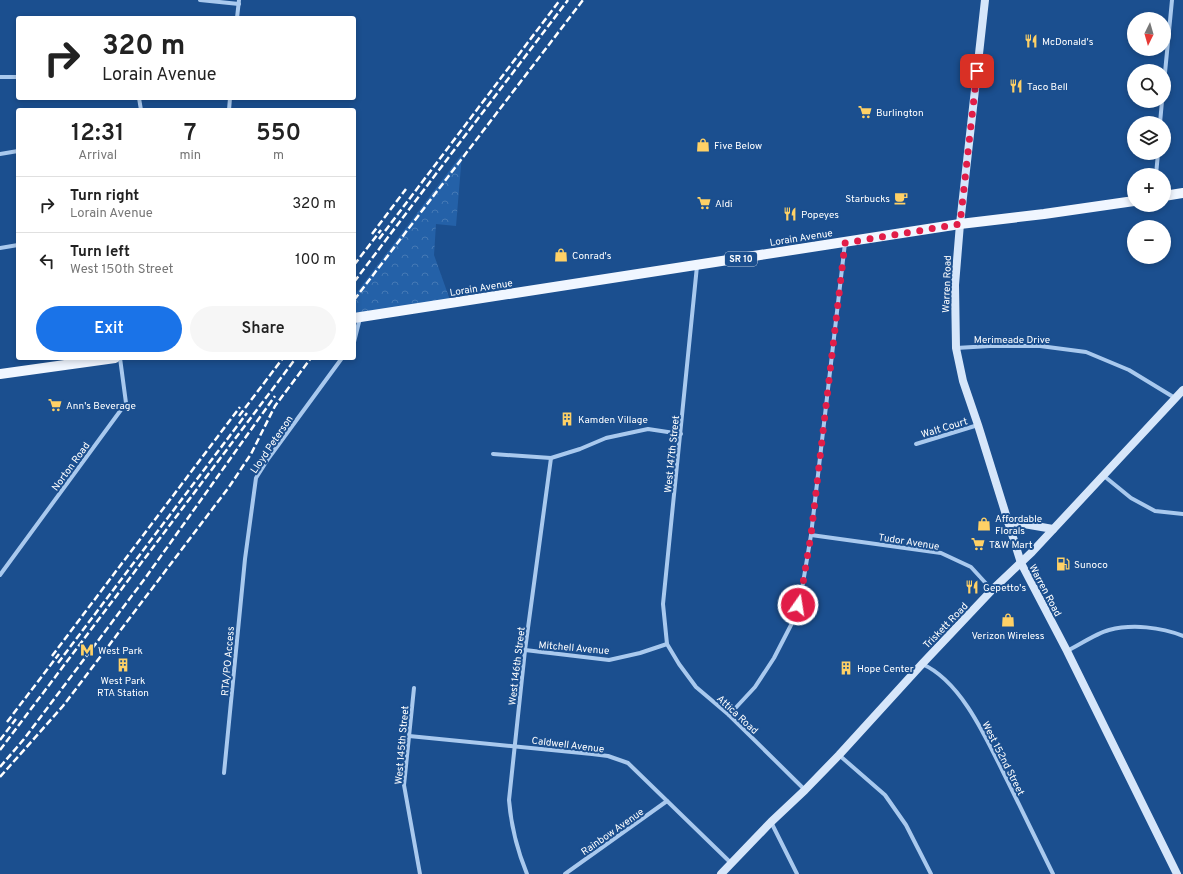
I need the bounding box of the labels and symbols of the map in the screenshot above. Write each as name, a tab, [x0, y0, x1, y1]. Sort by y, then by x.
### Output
north arrow	[1127, 12, 1171, 56]
restaurant icon: McDonald's	[1023, 33, 1039, 49]
place label: McDonald's	[1042, 36, 1094, 49]
pin	[960, 54, 994, 88]
restaurant icon: Taco Bell	[1008, 78, 1024, 94]
place label: Taco Bell	[1027, 81, 1068, 94]
supermarket icon: Burlington	[857, 104, 873, 120]
place label: Burlington	[876, 107, 924, 120]
shop icon: Five Below	[695, 137, 711, 153]
place label: Five Below	[714, 140, 762, 153]
cafe icon: Starbucks	[893, 190, 909, 206]
place label: Starbucks	[845, 193, 890, 206]
supermarket icon: Aldi	[696, 195, 712, 211]
place label: Aldi	[715, 198, 733, 211]
restaurant icon: Popeyes	[782, 206, 798, 222]
place label: Popeyes	[801, 209, 839, 222]
street label: Lorain Avenue	[769, 227, 834, 250]
shop icon: Conrad's	[553, 247, 569, 263]
place label: Conrad's	[572, 250, 612, 263]
road number: SR 10	[725, 252, 757, 266]
street label: Warren Road	[940, 255, 955, 313]
street label: Lorain Avenue	[449, 277, 514, 300]
street label: Merimeade Drive	[974, 334, 1050, 347]
supermarket icon: Ann's Beverage	[47, 397, 63, 413]
place label: Ann's Beverage	[66, 400, 136, 413]
building icon: Kamden Village	[559, 411, 575, 427]
street label: Lloyd Peterson	[248, 413, 296, 476]
place label: Kamden Village	[578, 414, 648, 427]
street label: West 147th Street	[662, 415, 683, 494]
street label: Walt Court	[920, 415, 969, 442]
street label: Norton Road	[49, 440, 93, 494]
place label: Affordable Florals	[995, 513, 1042, 538]
shop icon: Affordable Florals	[976, 516, 992, 532]
street label: Tudor Avenue	[877, 531, 940, 554]
supermarket icon: T&W Mart	[970, 536, 986, 552]
place label: T&W Mart	[989, 539, 1033, 552]
fuel station icon: Sunoco	[1055, 556, 1071, 572]
place label: Sunoco	[1074, 559, 1108, 572]
street label: Warren Road	[1025, 562, 1064, 619]
restaurant icon: Gepetto's	[964, 579, 980, 595]
place label: Gepetto's	[983, 582, 1026, 595]
position arrow	[777, 584, 819, 626]
street label: Triskett Road	[921, 600, 971, 652]
shop icon: Verizon Wireless	[1000, 612, 1016, 628]
street label: RTA/PO Access	[219, 625, 238, 696]
street label: West 146th Street	[506, 626, 529, 706]
place label: Verizon Wireless	[972, 630, 1045, 643]
street label: Mitchell Avenue	[538, 639, 610, 658]
metro station icon: West Park	[79, 642, 95, 658]
place label: West Park	[98, 645, 143, 658]
building icon: West Park RTA Station	[115, 657, 131, 673]
building icon: Hope Center	[838, 660, 854, 676]
place label: Hope Center	[857, 663, 914, 676]
place label: West Park RTA Station	[97, 675, 149, 700]
street label: Attica Road	[714, 693, 760, 738]
street label: West 145th Street	[393, 705, 412, 785]
street label: West 152nd Street	[978, 719, 1027, 798]
street label: Caldwell Avenue	[531, 735, 605, 756]
street label: Rainbow Avenue	[579, 806, 647, 859]

